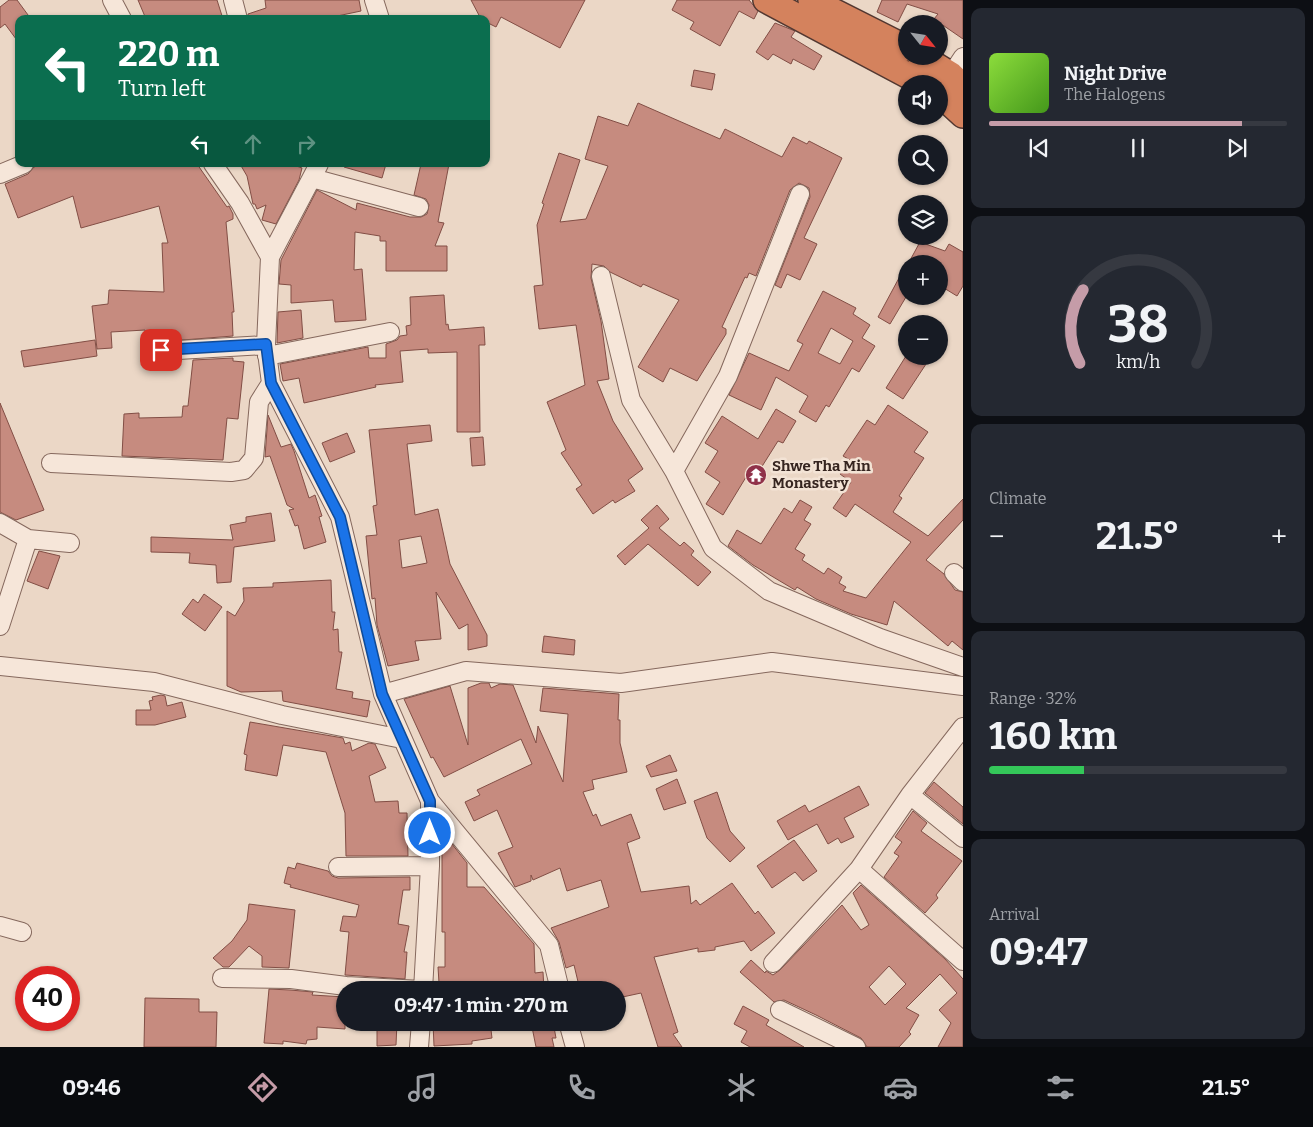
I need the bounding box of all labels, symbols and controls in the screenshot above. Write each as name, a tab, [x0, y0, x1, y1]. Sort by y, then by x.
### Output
north arrow	[898, 15, 948, 65]
map controls	[898, 15, 948, 365]
text: 220 m	[118, 33, 219, 75]
icon: left	[35, 35, 100, 100]
text: Night Drive	[1064, 62, 1167, 85]
text: Turn left	[118, 75, 206, 102]
button: sound	[898, 75, 948, 125]
text: The Halogens	[1064, 85, 1165, 104]
icon: left	[186, 130, 214, 158]
icon: ahead	[239, 130, 267, 158]
icon: right	[292, 130, 320, 158]
icon: previous	[1025, 134, 1053, 162]
icon: pause	[1124, 134, 1152, 162]
icon: next	[1223, 134, 1251, 162]
button: search	[898, 135, 948, 185]
button: layers	[898, 195, 948, 245]
button: +	[898, 255, 948, 305]
text: 38	[1107, 293, 1169, 356]
button: −	[898, 315, 948, 365]
pin	[140, 329, 182, 371]
icon: arrive	[147, 336, 175, 364]
text: km/h	[1116, 351, 1160, 373]
place label: Shwe Tha Min Monastery	[772, 457, 871, 492]
temple icon: Shwe Tha Min Monastery	[744, 463, 768, 487]
text: Climate	[989, 489, 1047, 508]
text: 21.5°	[1096, 513, 1180, 559]
text: −	[989, 520, 1004, 553]
text: +	[1271, 520, 1287, 553]
text: Range · 32%	[989, 689, 1077, 708]
text: 160 km	[989, 713, 1117, 759]
position arrow	[403, 806, 455, 858]
text: Arrival	[989, 905, 1040, 924]
text: 09:47	[989, 929, 1088, 975]
speed limit sign: 40	[15, 966, 80, 1031]
text: 09:47 · 1 min · 270 m	[394, 994, 568, 1017]
icon: directions	[245, 1070, 280, 1105]
icon: music	[405, 1070, 440, 1105]
icon: phone	[564, 1070, 599, 1105]
icon: climate	[724, 1070, 759, 1105]
icon: car	[883, 1070, 918, 1105]
icon: filters	[1043, 1070, 1078, 1105]
text: 09:46	[62, 1074, 121, 1101]
text: 21.5°	[1202, 1074, 1251, 1101]

